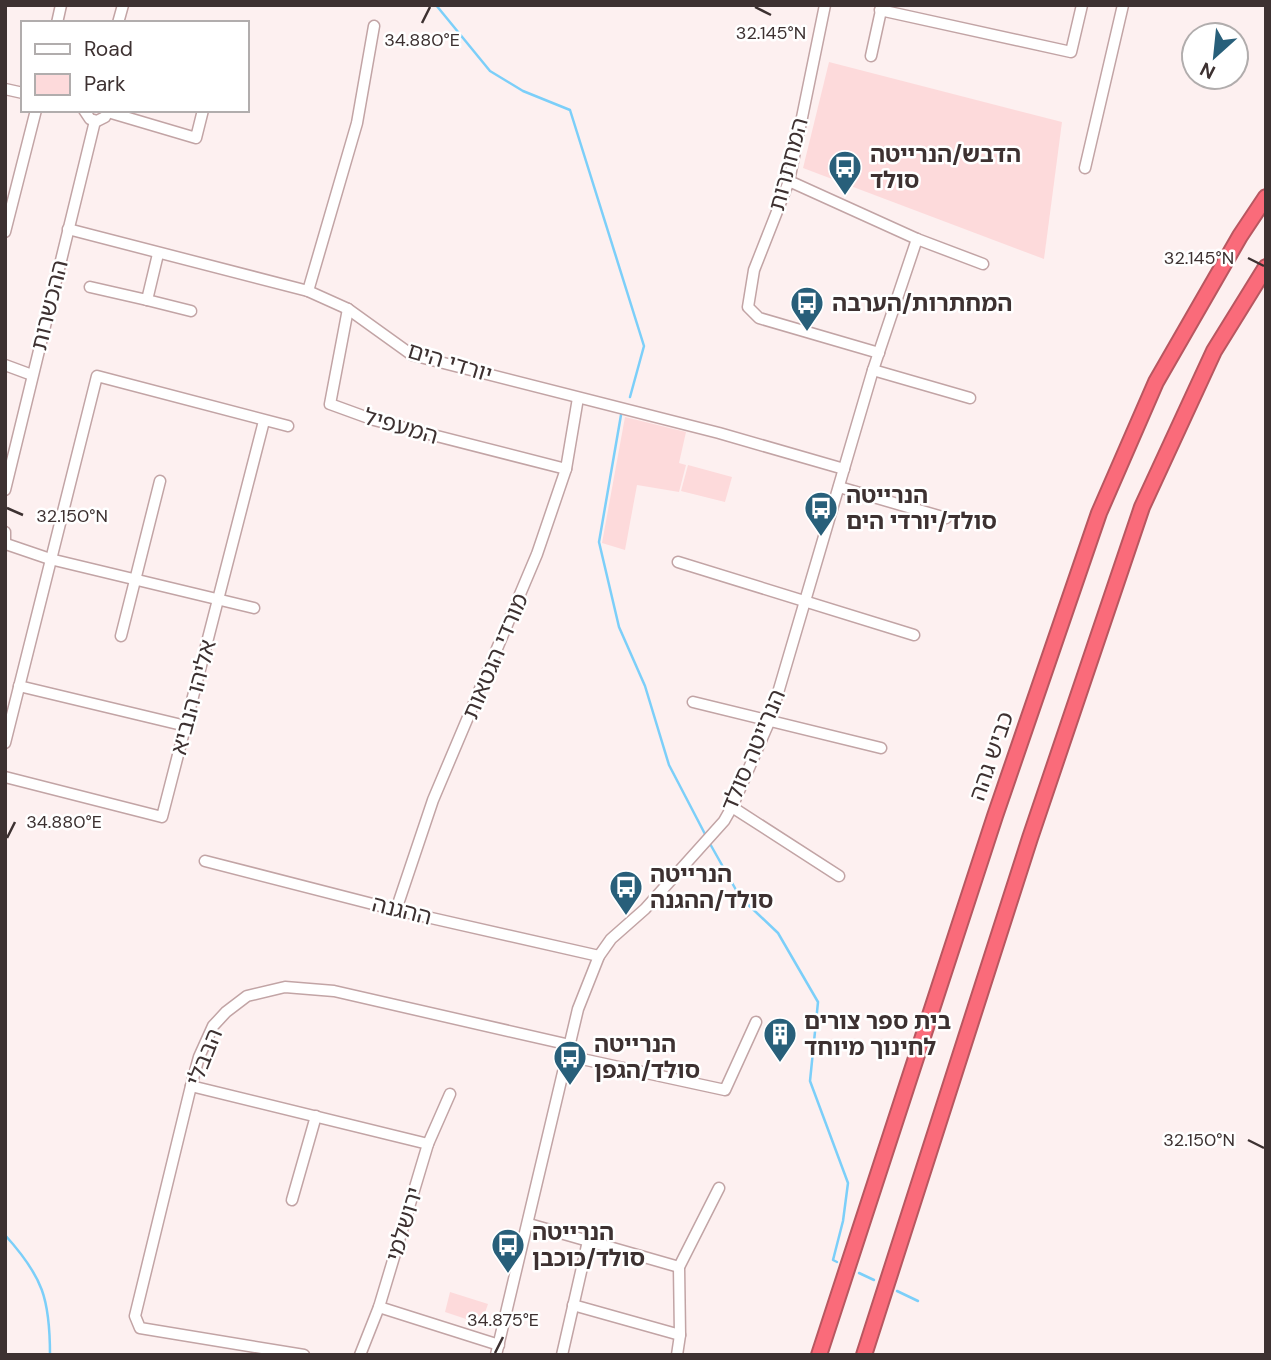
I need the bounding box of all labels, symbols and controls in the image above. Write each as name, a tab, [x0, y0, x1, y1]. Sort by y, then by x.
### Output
legend	[21, 21, 248, 112]
text: 32.145°N	[736, 21, 806, 45]
north arrow	[1180, 21, 1250, 91]
text: 34.880°E	[384, 28, 460, 52]
text: Road	[84, 35, 133, 63]
text: N	[1196, 56, 1219, 85]
text: Park	[84, 70, 126, 98]
street label: המחתרות	[761, 114, 815, 214]
place label: הדבש/הנרייטה סולד	[870, 139, 1021, 195]
bus stop icon: הדבש/הנרייטה סולד	[826, 148, 864, 197]
text: 32.145°N	[1164, 246, 1234, 270]
street label: ההכשרות	[23, 257, 75, 353]
bus stop icon: המחתרות/הערבה	[788, 284, 826, 333]
place label: המחתרות/הערבה	[832, 288, 1012, 318]
street label: יורדי הים	[404, 335, 496, 389]
street label: המעפיל	[360, 401, 442, 451]
place label: הנרייטה סולד/יורדי הים	[846, 480, 997, 536]
bus stop icon: הנרייטה סולד/יורדי הים	[802, 489, 840, 538]
text: 32.150°N	[36, 504, 108, 528]
street label: מורדי הגטאות	[455, 589, 535, 723]
street label: אליהו הנביא	[163, 636, 223, 758]
street label: הנרייטה סולד	[714, 684, 792, 816]
street label: כביש גהה	[962, 708, 1020, 804]
text: 34.880°E	[26, 810, 102, 834]
place label: הנרייטה סולד/ההגנה	[650, 859, 773, 915]
bus stop icon: הנרייטה סולד/ההגנה	[607, 868, 645, 917]
street label: ההגנה	[369, 888, 435, 932]
place label: בית ספר צורים לחינוך מיוחד	[804, 1006, 951, 1062]
building icon: בית ספר צורים לחינוך מיוחד	[761, 1015, 799, 1064]
street label: הבבלי	[179, 1024, 229, 1090]
place label: הנרייטה סולד/הגפן	[594, 1029, 700, 1085]
bus stop icon: הנרייטה סולד/הגפן	[551, 1038, 589, 1087]
text: 32.150°N	[1163, 1128, 1235, 1152]
street label: ירושלמי	[379, 1183, 429, 1265]
place label: הנרייטה סולד/כוכבן	[532, 1217, 645, 1273]
bus stop icon: הנרייטה סולד/כוכבן	[489, 1226, 527, 1275]
text: 34.875°E	[467, 1308, 539, 1332]

